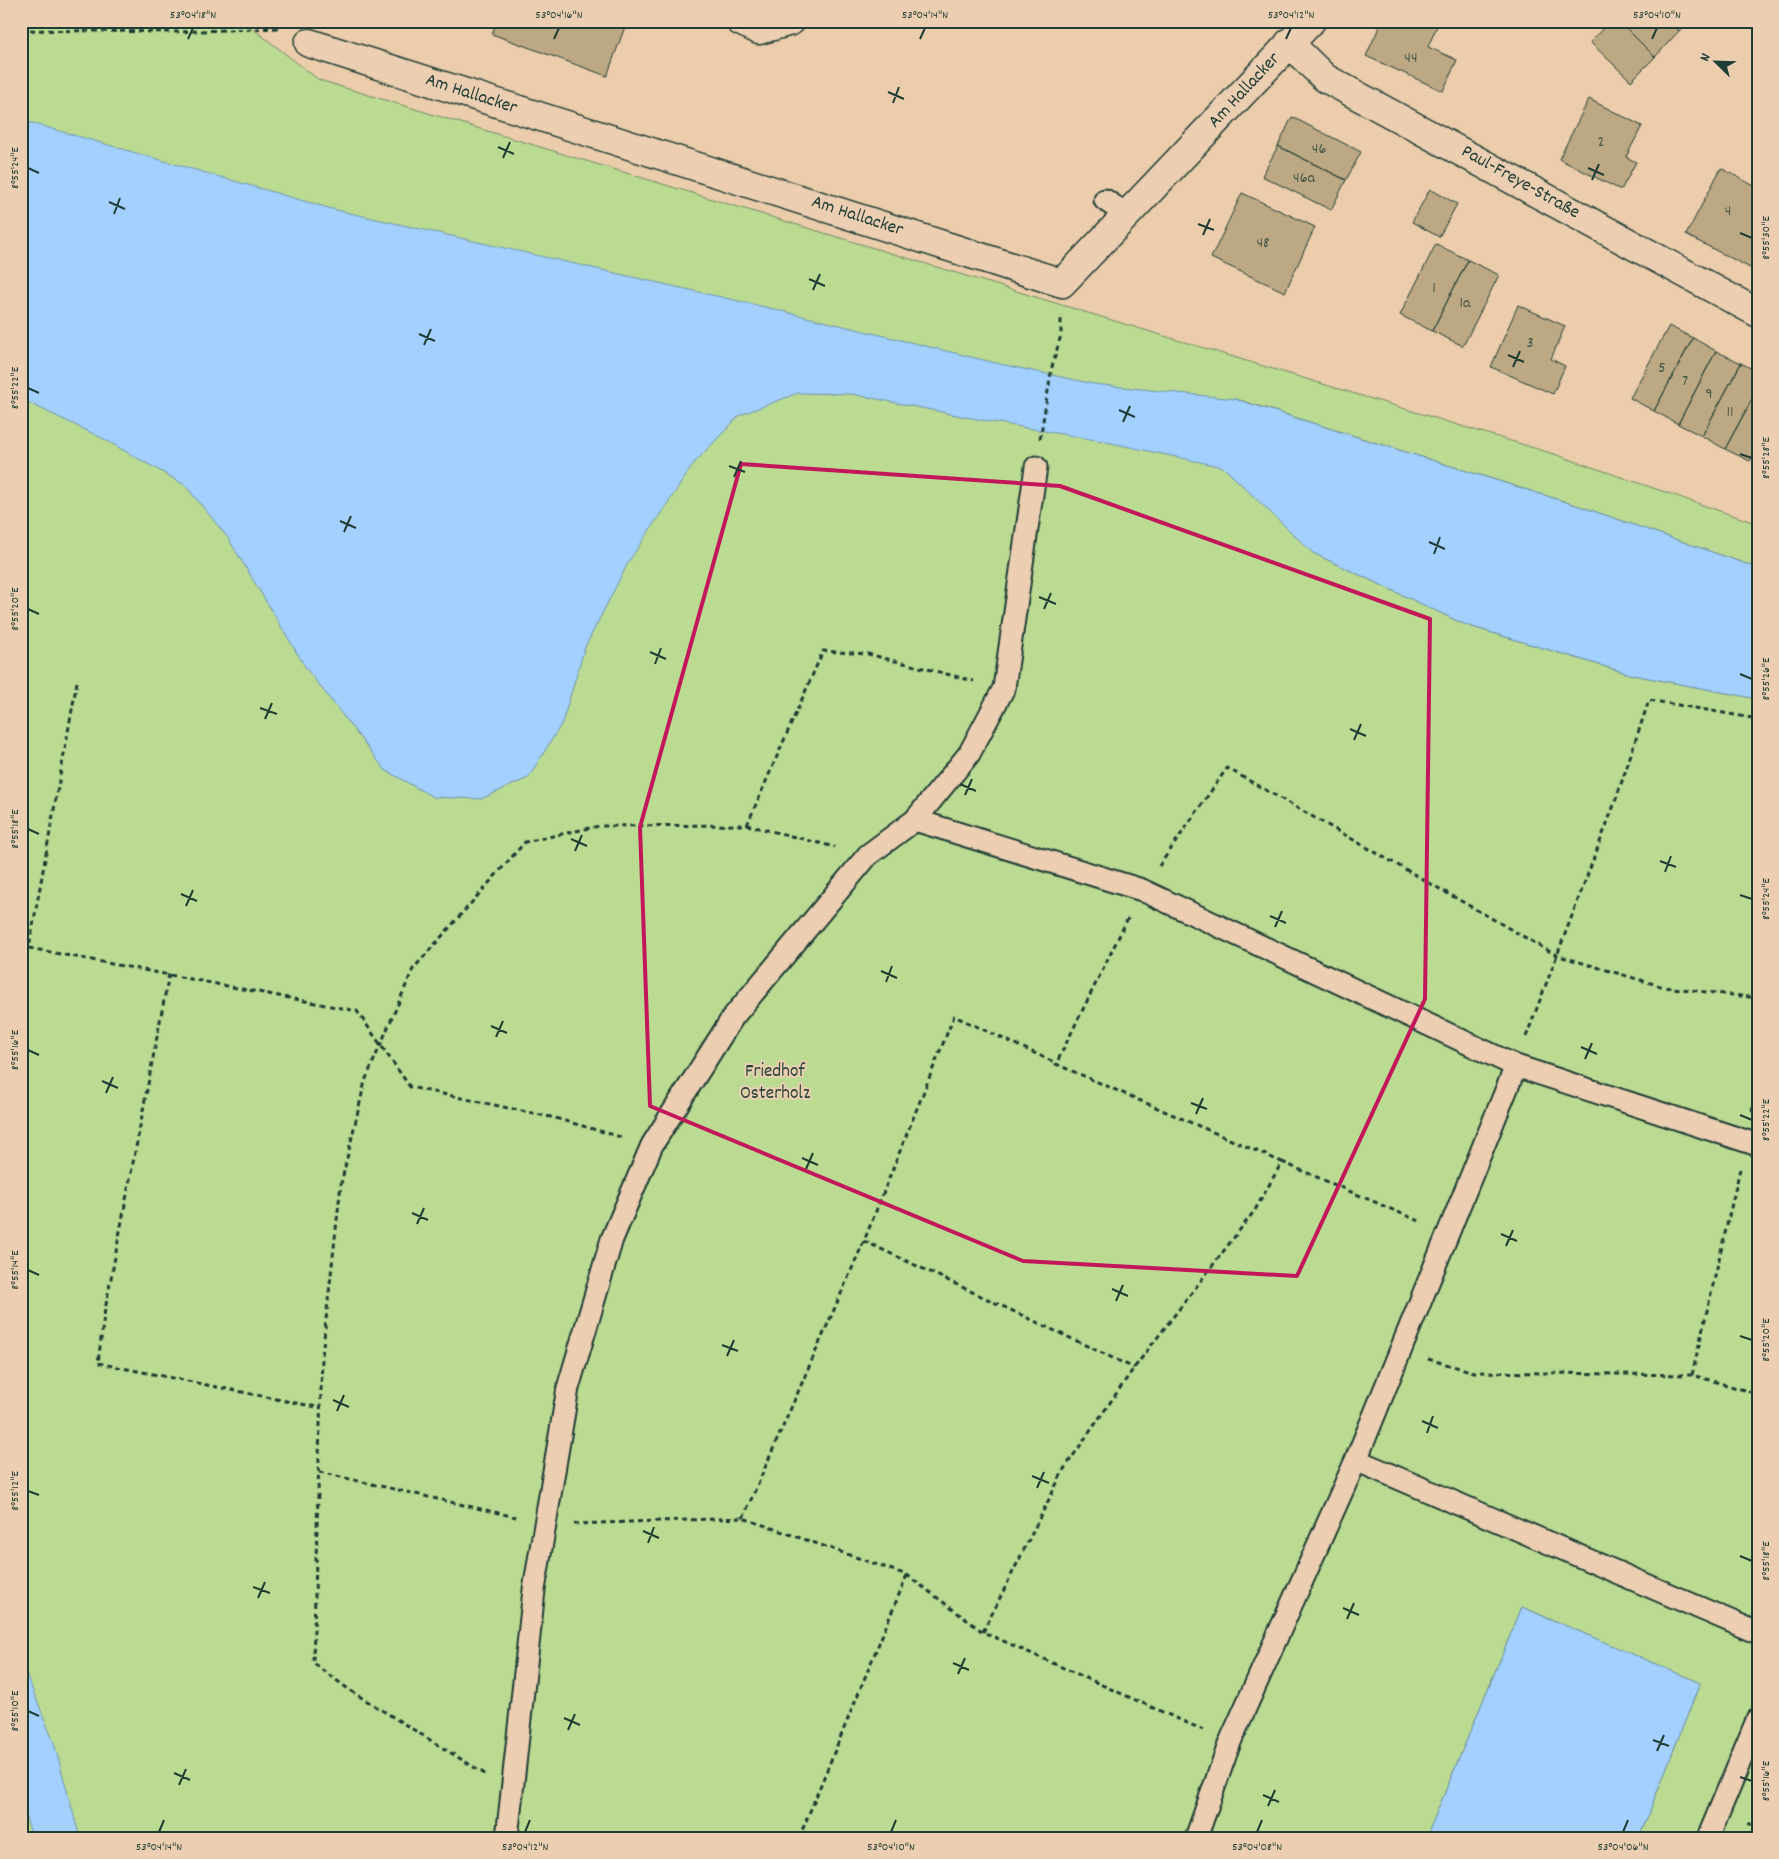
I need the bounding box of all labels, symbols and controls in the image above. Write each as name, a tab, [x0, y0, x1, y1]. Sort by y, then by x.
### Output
text: 53°04'18"N	[170, 7, 216, 24]
text: 53°04'16"N	[535, 7, 583, 24]
text: 53°04'14"N	[902, 7, 948, 24]
text: 53°04'12"N	[1268, 7, 1314, 24]
text: 53°04'10"N	[1633, 7, 1681, 24]
north arrow	[1692, 38, 1742, 88]
street label: Am Hallacker	[1203, 47, 1287, 135]
house number: 44	[1404, 47, 1418, 70]
text: N	[1695, 51, 1716, 65]
street label: Am Hallacker	[422, 67, 520, 123]
house number: 2	[1598, 131, 1605, 154]
house number: 46	[1312, 138, 1326, 161]
street label: Paul-Freye-Straße	[1456, 139, 1584, 227]
text: 8°55'24"E	[7, 146, 24, 189]
house number: 46a	[1293, 167, 1315, 190]
street label: Am Hallacker	[808, 189, 906, 245]
house number: 4	[1725, 200, 1731, 223]
text: 8°55'30"E	[1758, 216, 1775, 260]
house number: 48	[1256, 232, 1270, 255]
house number: 1	[1432, 277, 1436, 300]
house number: 1a	[1459, 292, 1471, 315]
house number: 3	[1526, 332, 1534, 355]
house number: 5	[1658, 357, 1666, 380]
text: 8°55'22"E	[7, 366, 24, 409]
house number: 7	[1682, 370, 1688, 393]
house number: 9	[1705, 383, 1713, 406]
house number: 11	[1726, 401, 1734, 424]
text: 8°55'28"E	[1758, 436, 1775, 479]
text: 8°55'20"E	[7, 587, 24, 631]
text: 8°55'26"E	[1758, 657, 1775, 700]
text: 8°55'18"E	[7, 809, 24, 849]
text: 8°55'24"E	[1758, 877, 1775, 920]
text: 8°55'16"E	[7, 1029, 24, 1070]
park label: Friedhof Osterholz	[740, 1059, 810, 1108]
text: 8°55'22"E	[1758, 1098, 1775, 1141]
text: 8°55'14"E	[7, 1250, 24, 1290]
text: 8°55'20"E	[1758, 1318, 1775, 1362]
text: 8°55'12"E	[7, 1471, 24, 1511]
text: 8°55'18"E	[1758, 1541, 1775, 1581]
text: 8°55'10"E	[7, 1690, 24, 1732]
text: 8°55'16"E	[1758, 1760, 1775, 1801]
text: 53°04'14"N	[136, 1839, 182, 1856]
text: 53°04'12"N	[502, 1839, 548, 1856]
text: 53°04'10"N	[867, 1839, 915, 1856]
text: 53°04'08"N	[1232, 1839, 1282, 1856]
text: 53°04'06"N	[1597, 1839, 1649, 1856]

